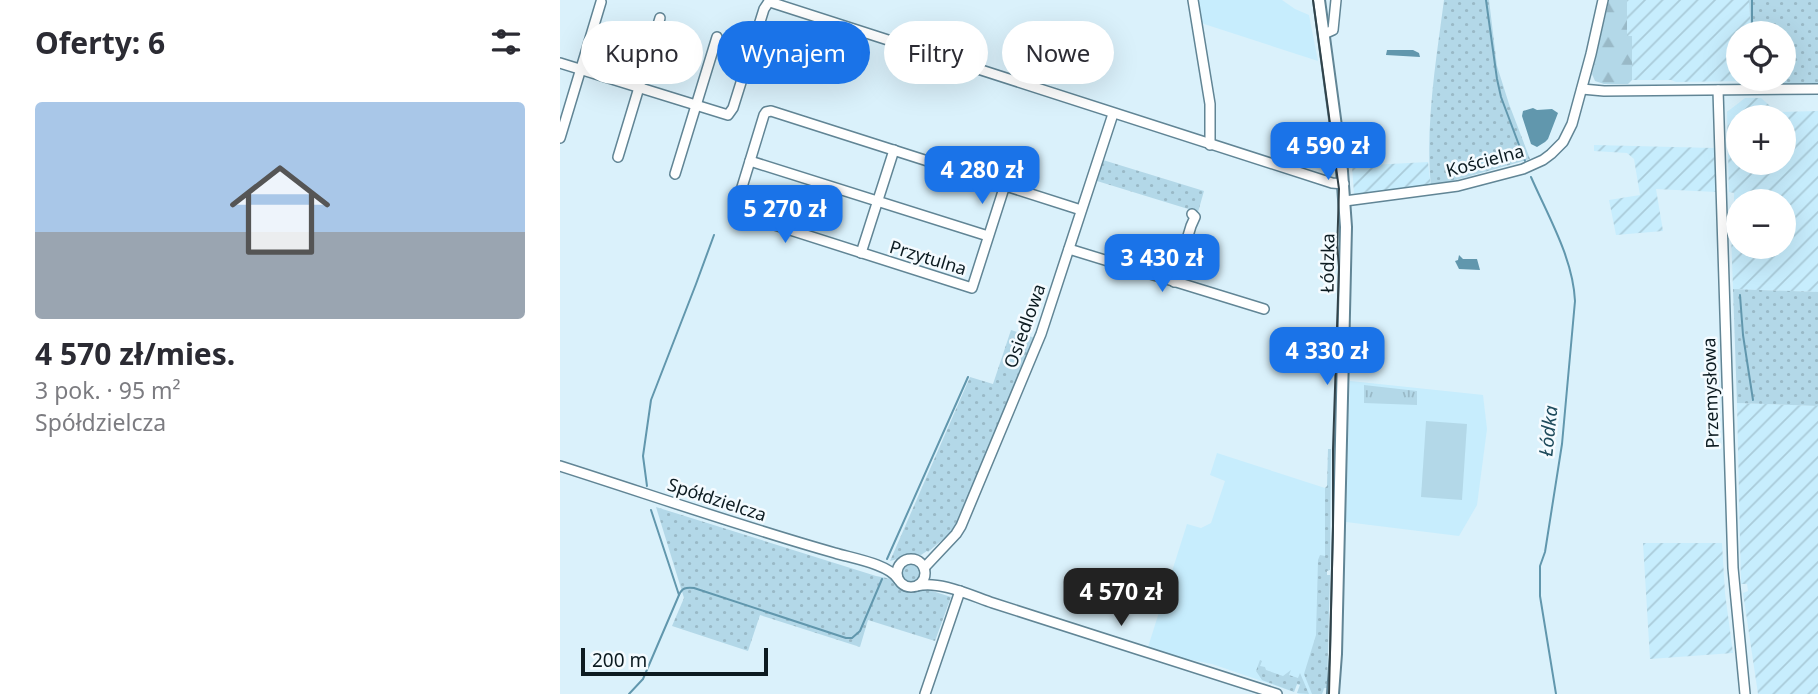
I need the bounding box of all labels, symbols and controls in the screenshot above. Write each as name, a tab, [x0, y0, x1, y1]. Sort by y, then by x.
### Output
chip: Kupno	[581, 21, 703, 84]
chip: Wynajem	[717, 21, 870, 84]
chip: Filtry	[884, 21, 988, 84]
chip: Nowe	[1002, 21, 1114, 84]
map controls	[1726, 21, 1796, 259]
button: locate	[1726, 21, 1796, 91]
text: Oferty: 6	[35, 22, 165, 63]
icon: filters	[487, 23, 525, 61]
button: +	[1726, 105, 1796, 175]
pin: 4 590 zł	[1256, 122, 1400, 182]
text: 4 590 zł	[1287, 129, 1369, 161]
street label: Kościelna	[1443, 138, 1526, 182]
pin: 4 280 zł	[910, 146, 1054, 206]
icon: home	[217, 147, 343, 273]
text: 4 280 zł	[941, 153, 1023, 185]
pin: 5 270 zł	[713, 186, 857, 245]
button: −	[1726, 189, 1796, 259]
text: 5 270 zł	[744, 192, 826, 224]
street label: Łódzka	[1314, 233, 1340, 293]
street label: Przytulna	[887, 234, 970, 280]
pin: 3 430 zł	[1090, 234, 1234, 294]
text: 3 430 zł	[1121, 241, 1203, 273]
street label: Osiedlowa	[998, 280, 1050, 371]
pin: 4 330 zł	[1255, 328, 1399, 387]
text: 4 570 zł/mies.	[35, 333, 235, 374]
text: 4 330 zł	[1286, 334, 1368, 366]
street label: Przemysłowa	[1696, 337, 1724, 449]
text: 3 pok. · 95 m²	[35, 374, 181, 406]
water label: Łódka	[1532, 404, 1564, 458]
text: Spółdzielcza	[35, 406, 166, 438]
street label: Spółdzielcza	[665, 472, 770, 526]
pin: 4 570 zł	[1049, 568, 1193, 628]
text: 4 570 zł	[1080, 575, 1162, 607]
scale bar	[581, 645, 768, 677]
text: 200 m	[592, 647, 647, 673]

